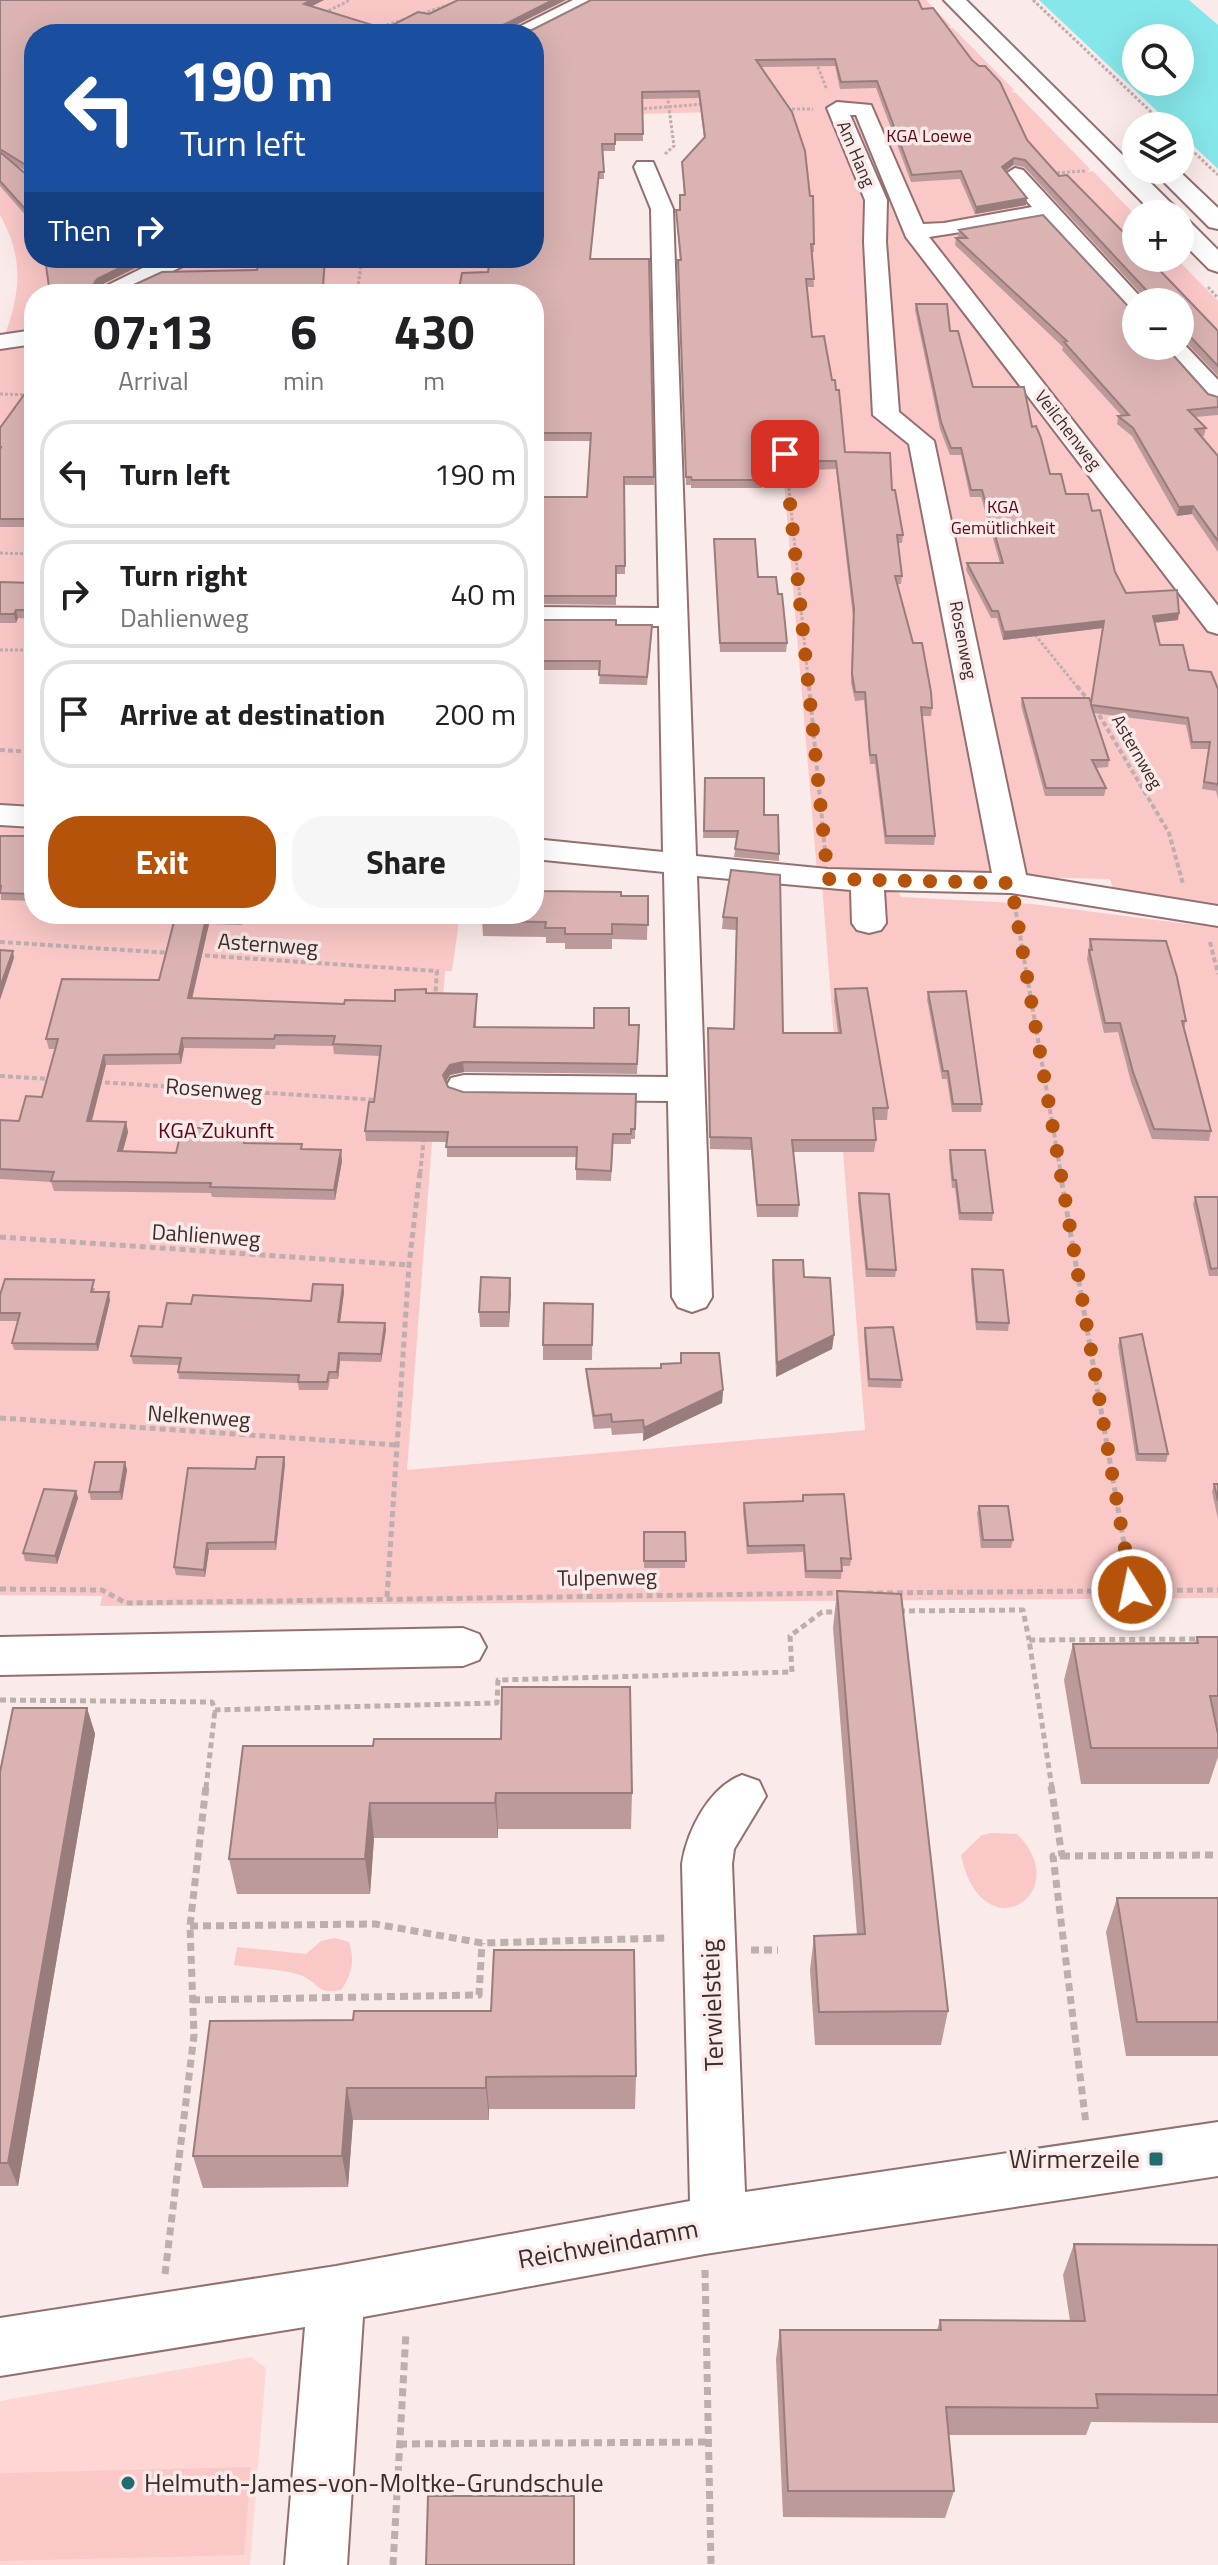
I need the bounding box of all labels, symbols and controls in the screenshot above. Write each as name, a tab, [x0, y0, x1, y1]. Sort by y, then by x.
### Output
map controls	[1122, 24, 1194, 360]
button: search	[1122, 24, 1194, 96]
text: 190 m	[180, 38, 333, 123]
icon: left	[48, 56, 152, 160]
button: layers	[1122, 112, 1194, 184]
text: Turn left	[180, 115, 306, 170]
street label: Am Hang	[830, 116, 883, 191]
park label: KGA Loewe	[886, 122, 972, 149]
button: +	[1122, 200, 1194, 272]
text: Then	[48, 207, 111, 253]
icon: right	[127, 208, 171, 252]
button: −	[1122, 288, 1194, 360]
text: 07:13	[94, 295, 213, 368]
text: 6	[290, 295, 317, 368]
text: 430	[394, 295, 474, 368]
text: Arrival	[118, 361, 189, 400]
text: min	[283, 361, 324, 400]
text: m	[423, 361, 445, 400]
street label: Veilchenweg	[1028, 384, 1108, 476]
pin	[751, 420, 819, 488]
icon: arrive	[763, 432, 807, 476]
text: Turn left	[120, 451, 230, 497]
text: 190 m	[434, 451, 516, 497]
icon: left	[52, 452, 96, 496]
park label: KGA Gemütlichkeit	[951, 493, 1056, 541]
text: Turn right	[120, 552, 248, 598]
text: 40 m	[451, 571, 516, 617]
icon: right	[52, 572, 96, 616]
text: Dahlienweg	[120, 598, 249, 637]
street label: Rosenweg	[943, 598, 984, 681]
text: Arrive at destination	[120, 691, 385, 737]
text: 200 m	[434, 691, 516, 737]
icon: arrive	[52, 692, 96, 736]
street label: Asternweg	[1105, 709, 1170, 794]
button: Exit	[48, 816, 276, 908]
button: Share	[292, 816, 520, 908]
street label: Asternweg	[217, 924, 319, 964]
street label: Rosenweg	[164, 1069, 264, 1109]
park label: KGA Zukunft	[158, 1113, 274, 1147]
street label: Dahlienweg	[151, 1214, 261, 1256]
street label: Nelkenweg	[146, 1395, 252, 1437]
position arrow	[1090, 1548, 1174, 1632]
street label: Tulpenweg	[557, 1559, 657, 1595]
street label: Terwielsteig	[690, 1939, 733, 2071]
place label: Wirmerzeile	[1009, 2139, 1140, 2178]
marker: Wirmerzeile	[1147, 2150, 1165, 2168]
street label: Reichweindamm	[515, 2208, 701, 2279]
place label: Helmuth-James-von-Moltke-Grundschule	[144, 2463, 604, 2502]
marker: Helmuth-James-von-Moltke-Grundschule	[119, 2474, 137, 2492]

